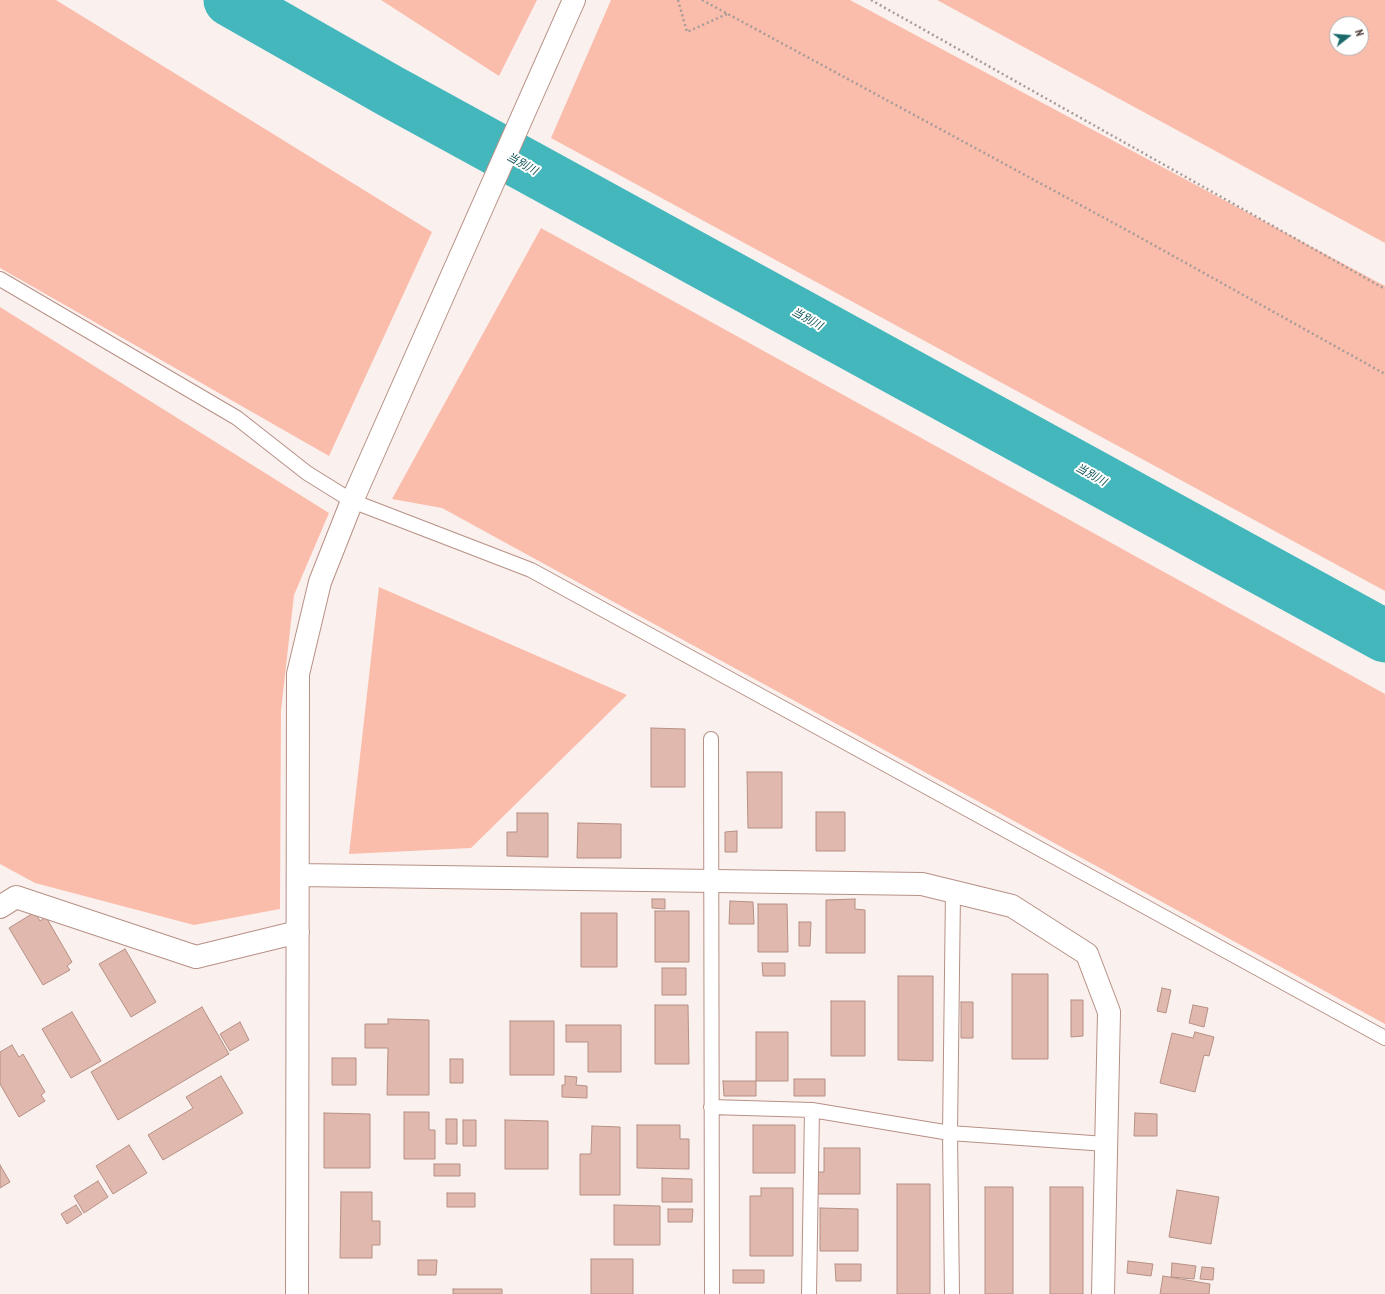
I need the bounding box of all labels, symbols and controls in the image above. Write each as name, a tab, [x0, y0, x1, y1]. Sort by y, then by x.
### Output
north arrow	[1329, 16, 1369, 56]
text: N	[1352, 28, 1367, 38]
water label: 当別川	[504, 150, 540, 178]
water label: 当別川	[789, 305, 825, 333]
water label: 当別川	[1073, 461, 1109, 489]

